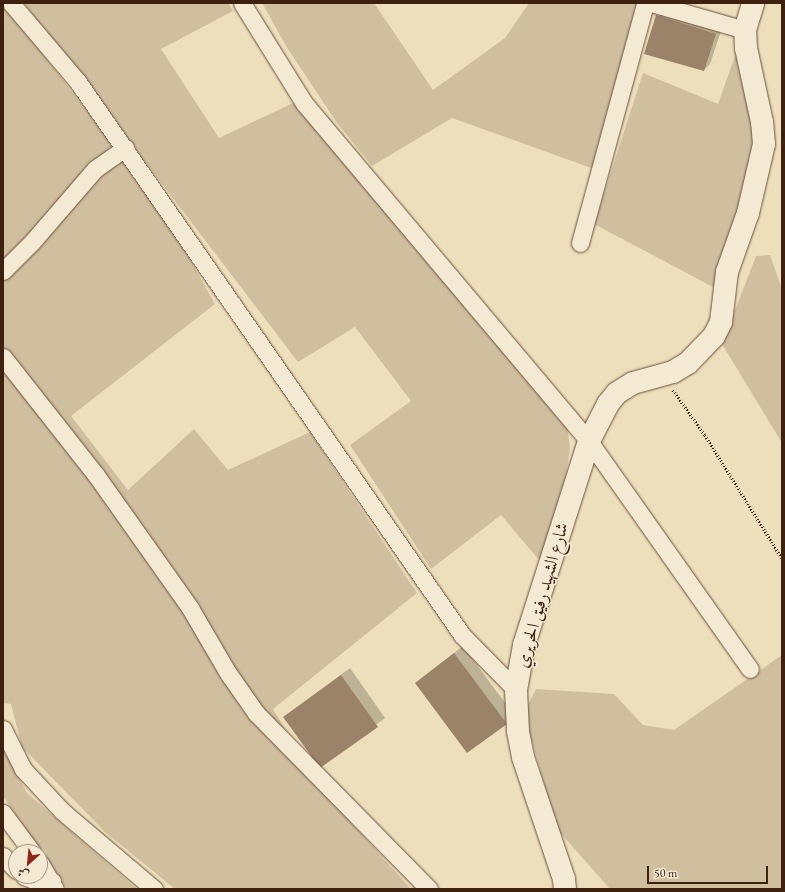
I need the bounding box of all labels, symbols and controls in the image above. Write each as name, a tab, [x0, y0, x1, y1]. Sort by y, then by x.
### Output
street label: شارع الشهيد رفيق الحريري	[511, 520, 573, 670]
north arrow	[8, 844, 48, 884]
scale bar	[649, 858, 770, 884]
text: ش	[15, 865, 31, 883]
text: 50 m	[654, 865, 677, 881]

